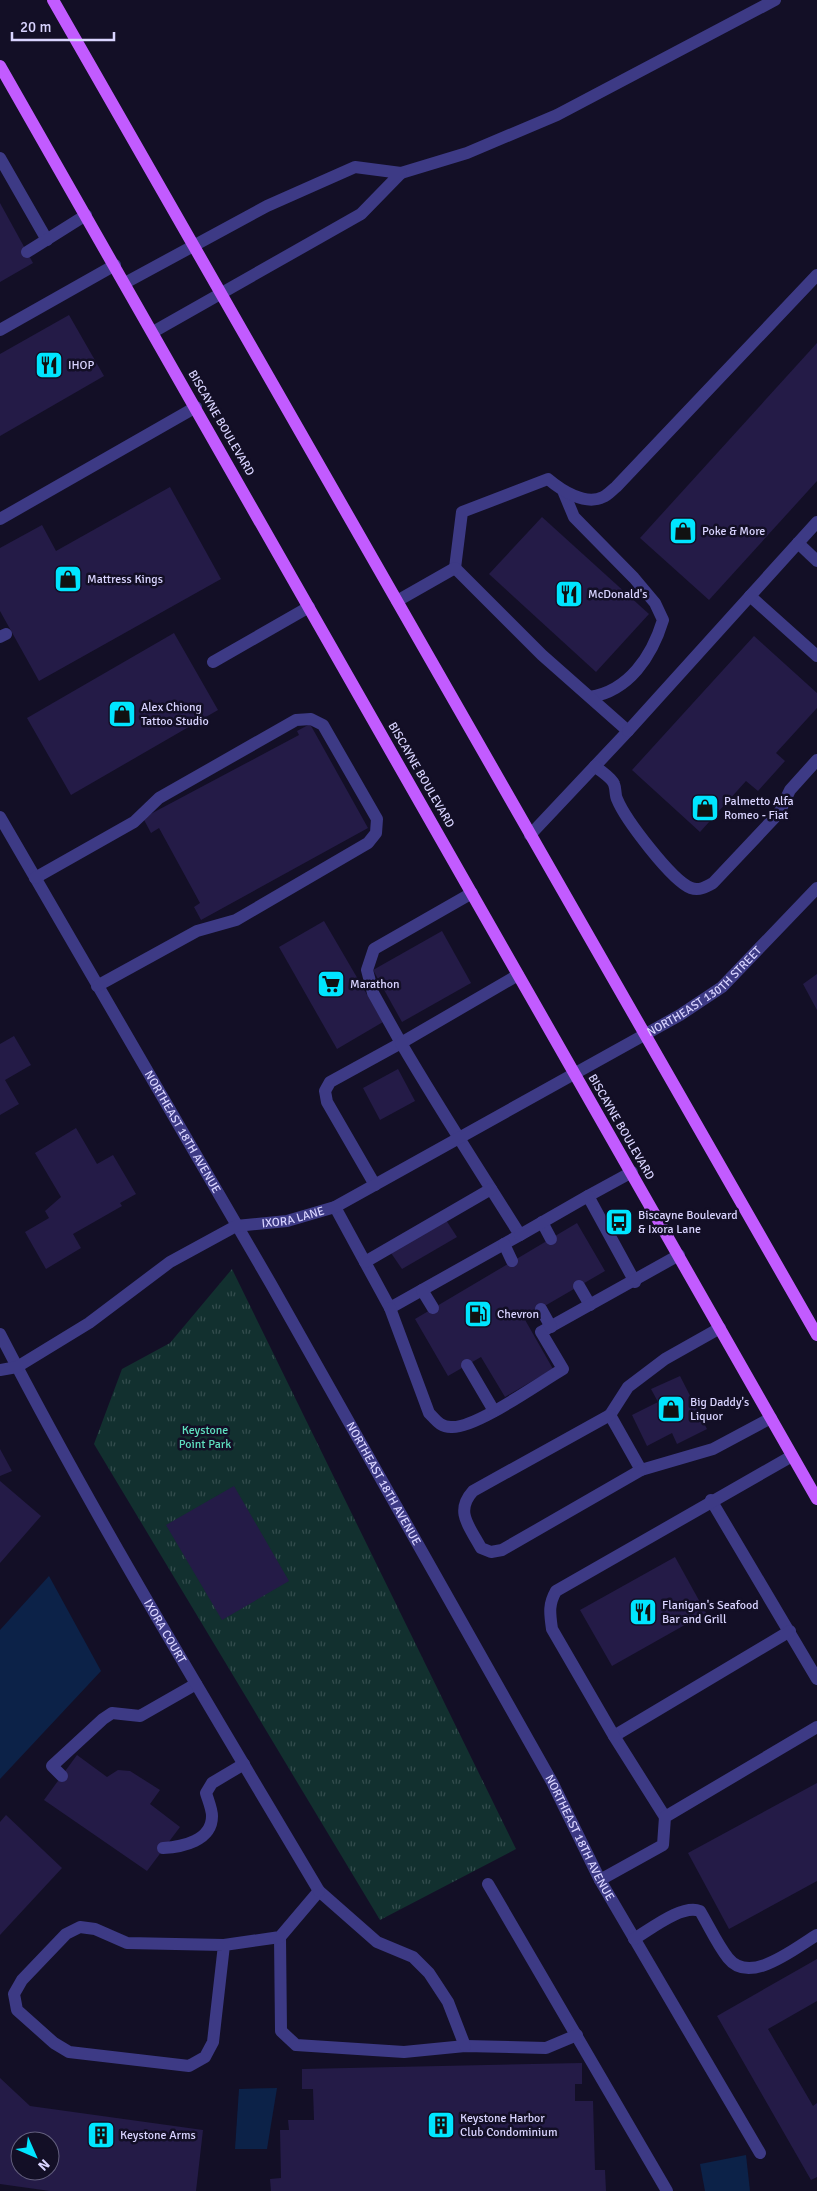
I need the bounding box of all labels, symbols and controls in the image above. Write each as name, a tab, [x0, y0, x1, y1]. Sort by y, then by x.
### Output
scale bar	[12, 10, 115, 42]
text: 20 m	[20, 18, 51, 36]
restaurant icon: IHOP	[34, 350, 64, 380]
place label: IHOP	[68, 358, 95, 373]
street label: BISCAYNE BOULEVARD	[185, 367, 258, 479]
shop icon: Poke & More	[668, 516, 698, 546]
place label: Poke & More	[702, 524, 765, 539]
shop icon: Mattress Kings	[53, 564, 83, 594]
place label: Mattress Kings	[87, 572, 163, 587]
restaurant icon: McDonald's	[554, 579, 584, 609]
place label: McDonald's	[588, 587, 648, 602]
shop icon: Alex Chiong Tattoo Studio	[107, 699, 137, 729]
place label: Alex Chiong Tattoo Studio	[141, 700, 209, 729]
street label: BISCAYNE BOULEVARD	[385, 719, 458, 831]
shop icon: Palmetto Alfa Romeo - Fiat	[690, 793, 720, 823]
place label: Palmetto Alfa Romeo - Fiat	[724, 794, 794, 823]
street label: NORTHEAST 130TH STREET	[644, 943, 765, 1040]
supermarket icon: Marathon	[316, 969, 346, 999]
place label: Marathon	[350, 977, 400, 992]
street label: NORTHEAST 18TH AVENUE	[141, 1068, 224, 1196]
street label: BISCAYNE BOULEVARD	[585, 1071, 658, 1183]
street label: IXORA LANE	[261, 1203, 326, 1231]
bus stop icon: Biscayne Boulevard & Ixora Lane	[604, 1207, 634, 1237]
place label: Biscayne Boulevard & Ixora Lane	[638, 1208, 738, 1237]
fuel station icon: Chevron	[463, 1299, 493, 1329]
place label: Chevron	[497, 1307, 539, 1322]
shop icon: Big Daddy's Liquor	[656, 1394, 686, 1424]
place label: Big Daddy's Liquor	[690, 1395, 749, 1424]
street label: NORTHEAST 18TH AVENUE	[343, 1419, 424, 1548]
park label: Keystone Point Park	[179, 1423, 231, 1452]
street label: IXORA COURT	[141, 1597, 190, 1666]
restaurant icon: Flanigan's Seafood Bar and Grill	[628, 1597, 658, 1627]
place label: Flanigan's Seafood Bar and Grill	[662, 1598, 759, 1627]
street label: NORTHEAST 18TH AVENUE	[542, 1772, 618, 1904]
building icon: Keystone Harbor Club Condominium	[426, 2110, 456, 2140]
place label: Keystone Harbor Club Condominium	[460, 2111, 557, 2140]
building icon: Keystone Arms	[86, 2120, 116, 2150]
place label: Keystone Arms	[120, 2128, 196, 2143]
north arrow	[10, 2131, 60, 2181]
text: N	[34, 2155, 53, 2174]

